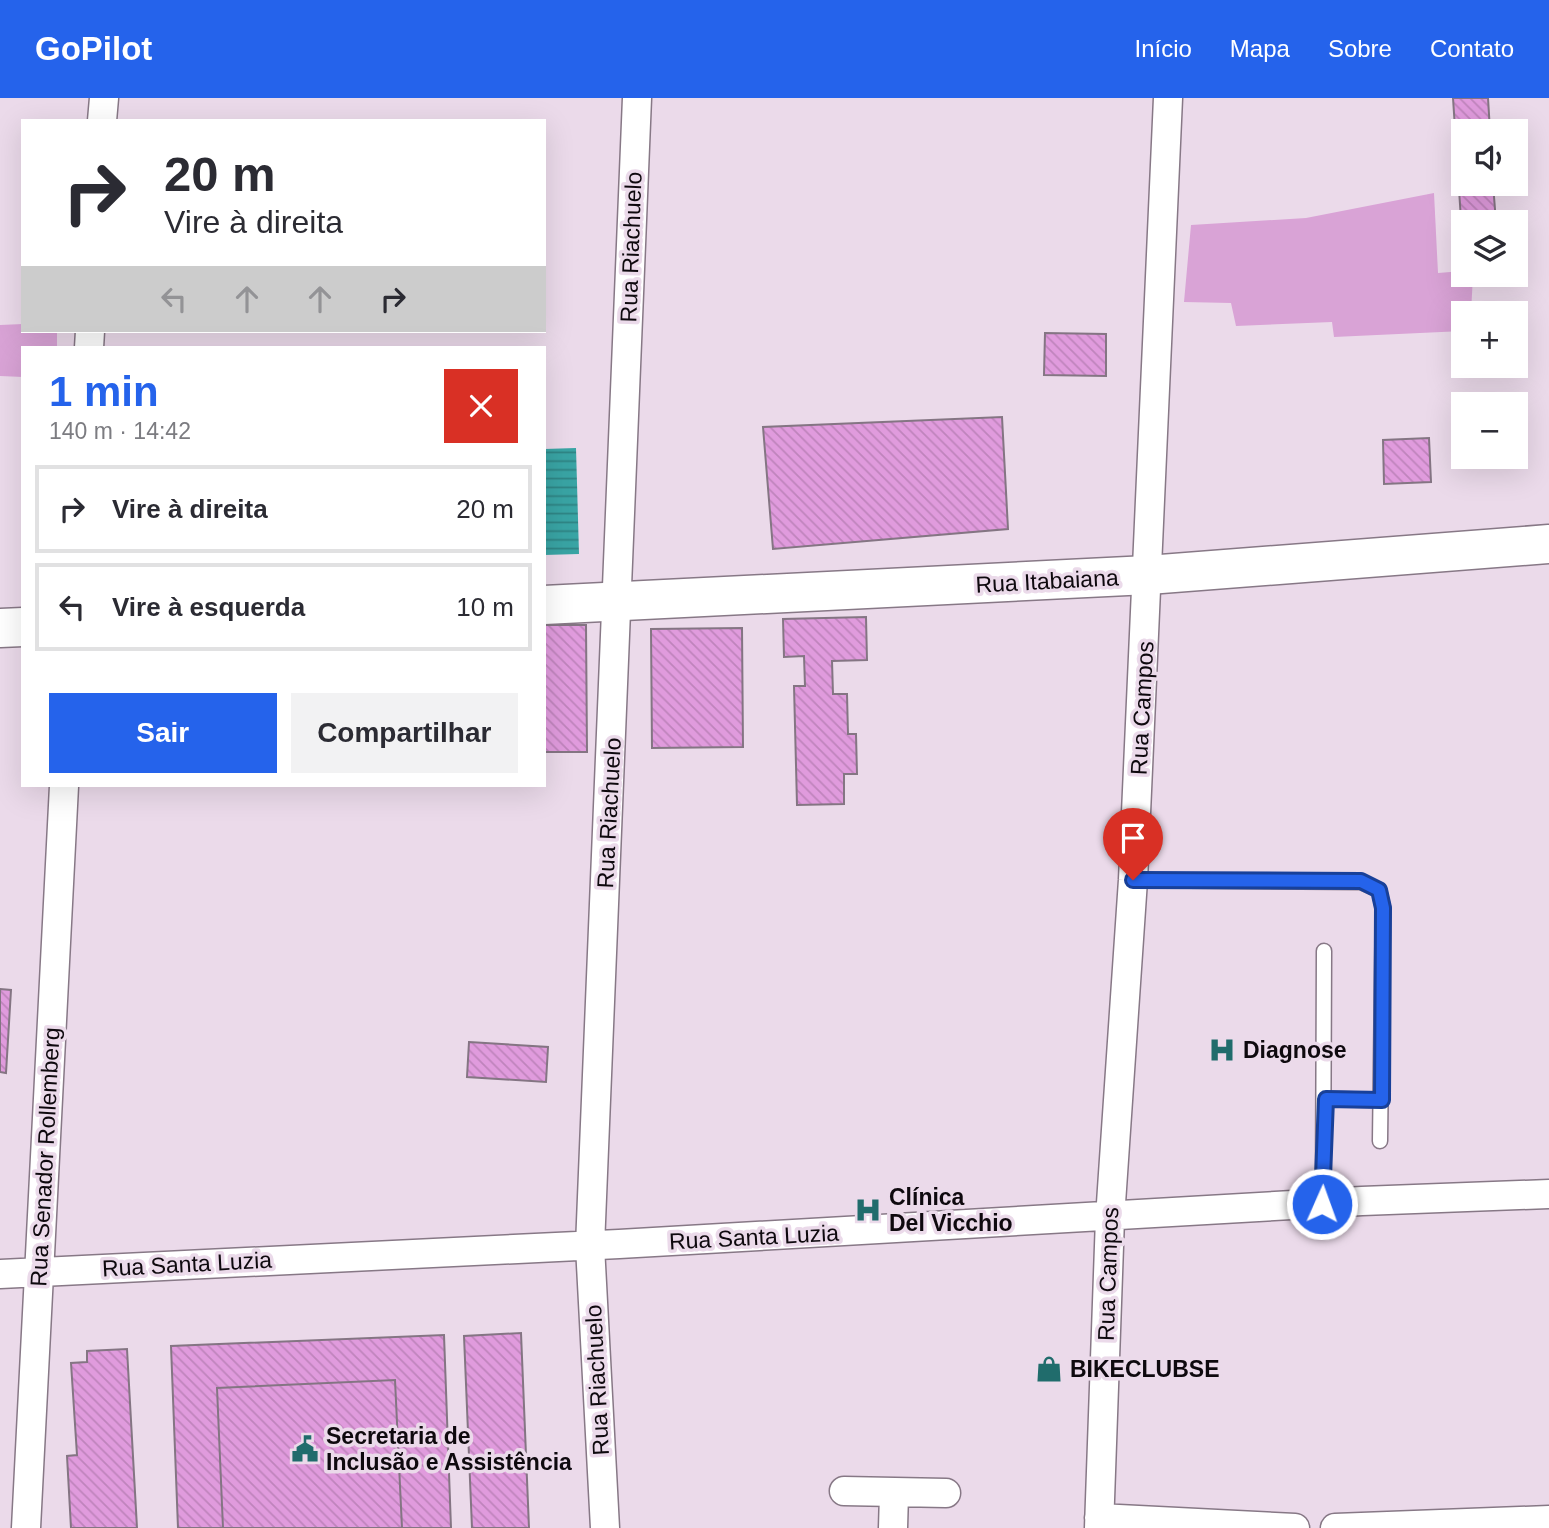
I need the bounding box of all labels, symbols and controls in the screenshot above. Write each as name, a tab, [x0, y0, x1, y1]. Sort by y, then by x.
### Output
text: GoPilot	[35, 30, 152, 67]
text: Início	[1134, 35, 1192, 62]
text: Mapa	[1230, 35, 1290, 62]
text: Sobre	[1328, 35, 1392, 62]
text: Contato	[1430, 35, 1514, 62]
map controls	[1451, 119, 1528, 469]
button: sound	[1451, 119, 1528, 196]
icon: right	[49, 147, 140, 238]
text: 20 m	[164, 147, 276, 201]
street label: Rua Riachuelo	[615, 171, 647, 323]
text: Vire à direita	[164, 204, 343, 240]
button: layers	[1451, 210, 1528, 287]
icon: left	[155, 280, 193, 318]
icon: ahead	[228, 280, 266, 318]
icon: ahead	[301, 280, 339, 318]
icon: right	[374, 280, 412, 318]
button: +	[1451, 301, 1528, 378]
text: 1 min	[49, 368, 159, 415]
button: close	[444, 369, 518, 443]
button: −	[1451, 392, 1528, 469]
text: 140 m · 14:42	[49, 418, 191, 444]
icon: right	[53, 490, 91, 528]
text: Vire à direita	[112, 494, 268, 524]
text: 20 m	[456, 494, 514, 524]
street label: Rua Itabaiana	[975, 564, 1119, 598]
icon: left	[53, 588, 91, 626]
text: Vire à esquerda	[112, 592, 305, 622]
text: 10 m	[456, 592, 514, 622]
street label: Rua Campos	[1126, 640, 1158, 776]
button: Sair	[49, 693, 277, 773]
button: Compartilhar	[291, 693, 518, 773]
street label: Rua Riachuelo	[592, 737, 626, 889]
pin	[1103, 808, 1163, 880]
icon: arrive	[1114, 819, 1152, 857]
street label: Rua Senador Rollemberg	[25, 1027, 65, 1287]
hospital icon: Diagnose	[1207, 1035, 1237, 1065]
place label: Diagnose	[1243, 1037, 1347, 1063]
position arrow	[1285, 1167, 1359, 1241]
place label: Clínica Del Vicchio	[889, 1184, 1013, 1236]
hospital icon: Clínica Del Vicchio	[853, 1195, 883, 1225]
street label: Rua Campos	[1093, 1206, 1123, 1342]
street label: Rua Santa Luzia	[668, 1220, 840, 1254]
street label: Rua Santa Luzia	[101, 1247, 273, 1281]
street label: Rua Riachuelo	[580, 1304, 614, 1456]
shop icon: BIKECLUBSE	[1034, 1354, 1064, 1384]
place label: BIKECLUBSE	[1070, 1356, 1220, 1382]
place label: Secretaria de Inclusão e Assistência	[326, 1423, 572, 1475]
public building icon: Secretaria de Inclusão e Assistência	[290, 1434, 320, 1464]

